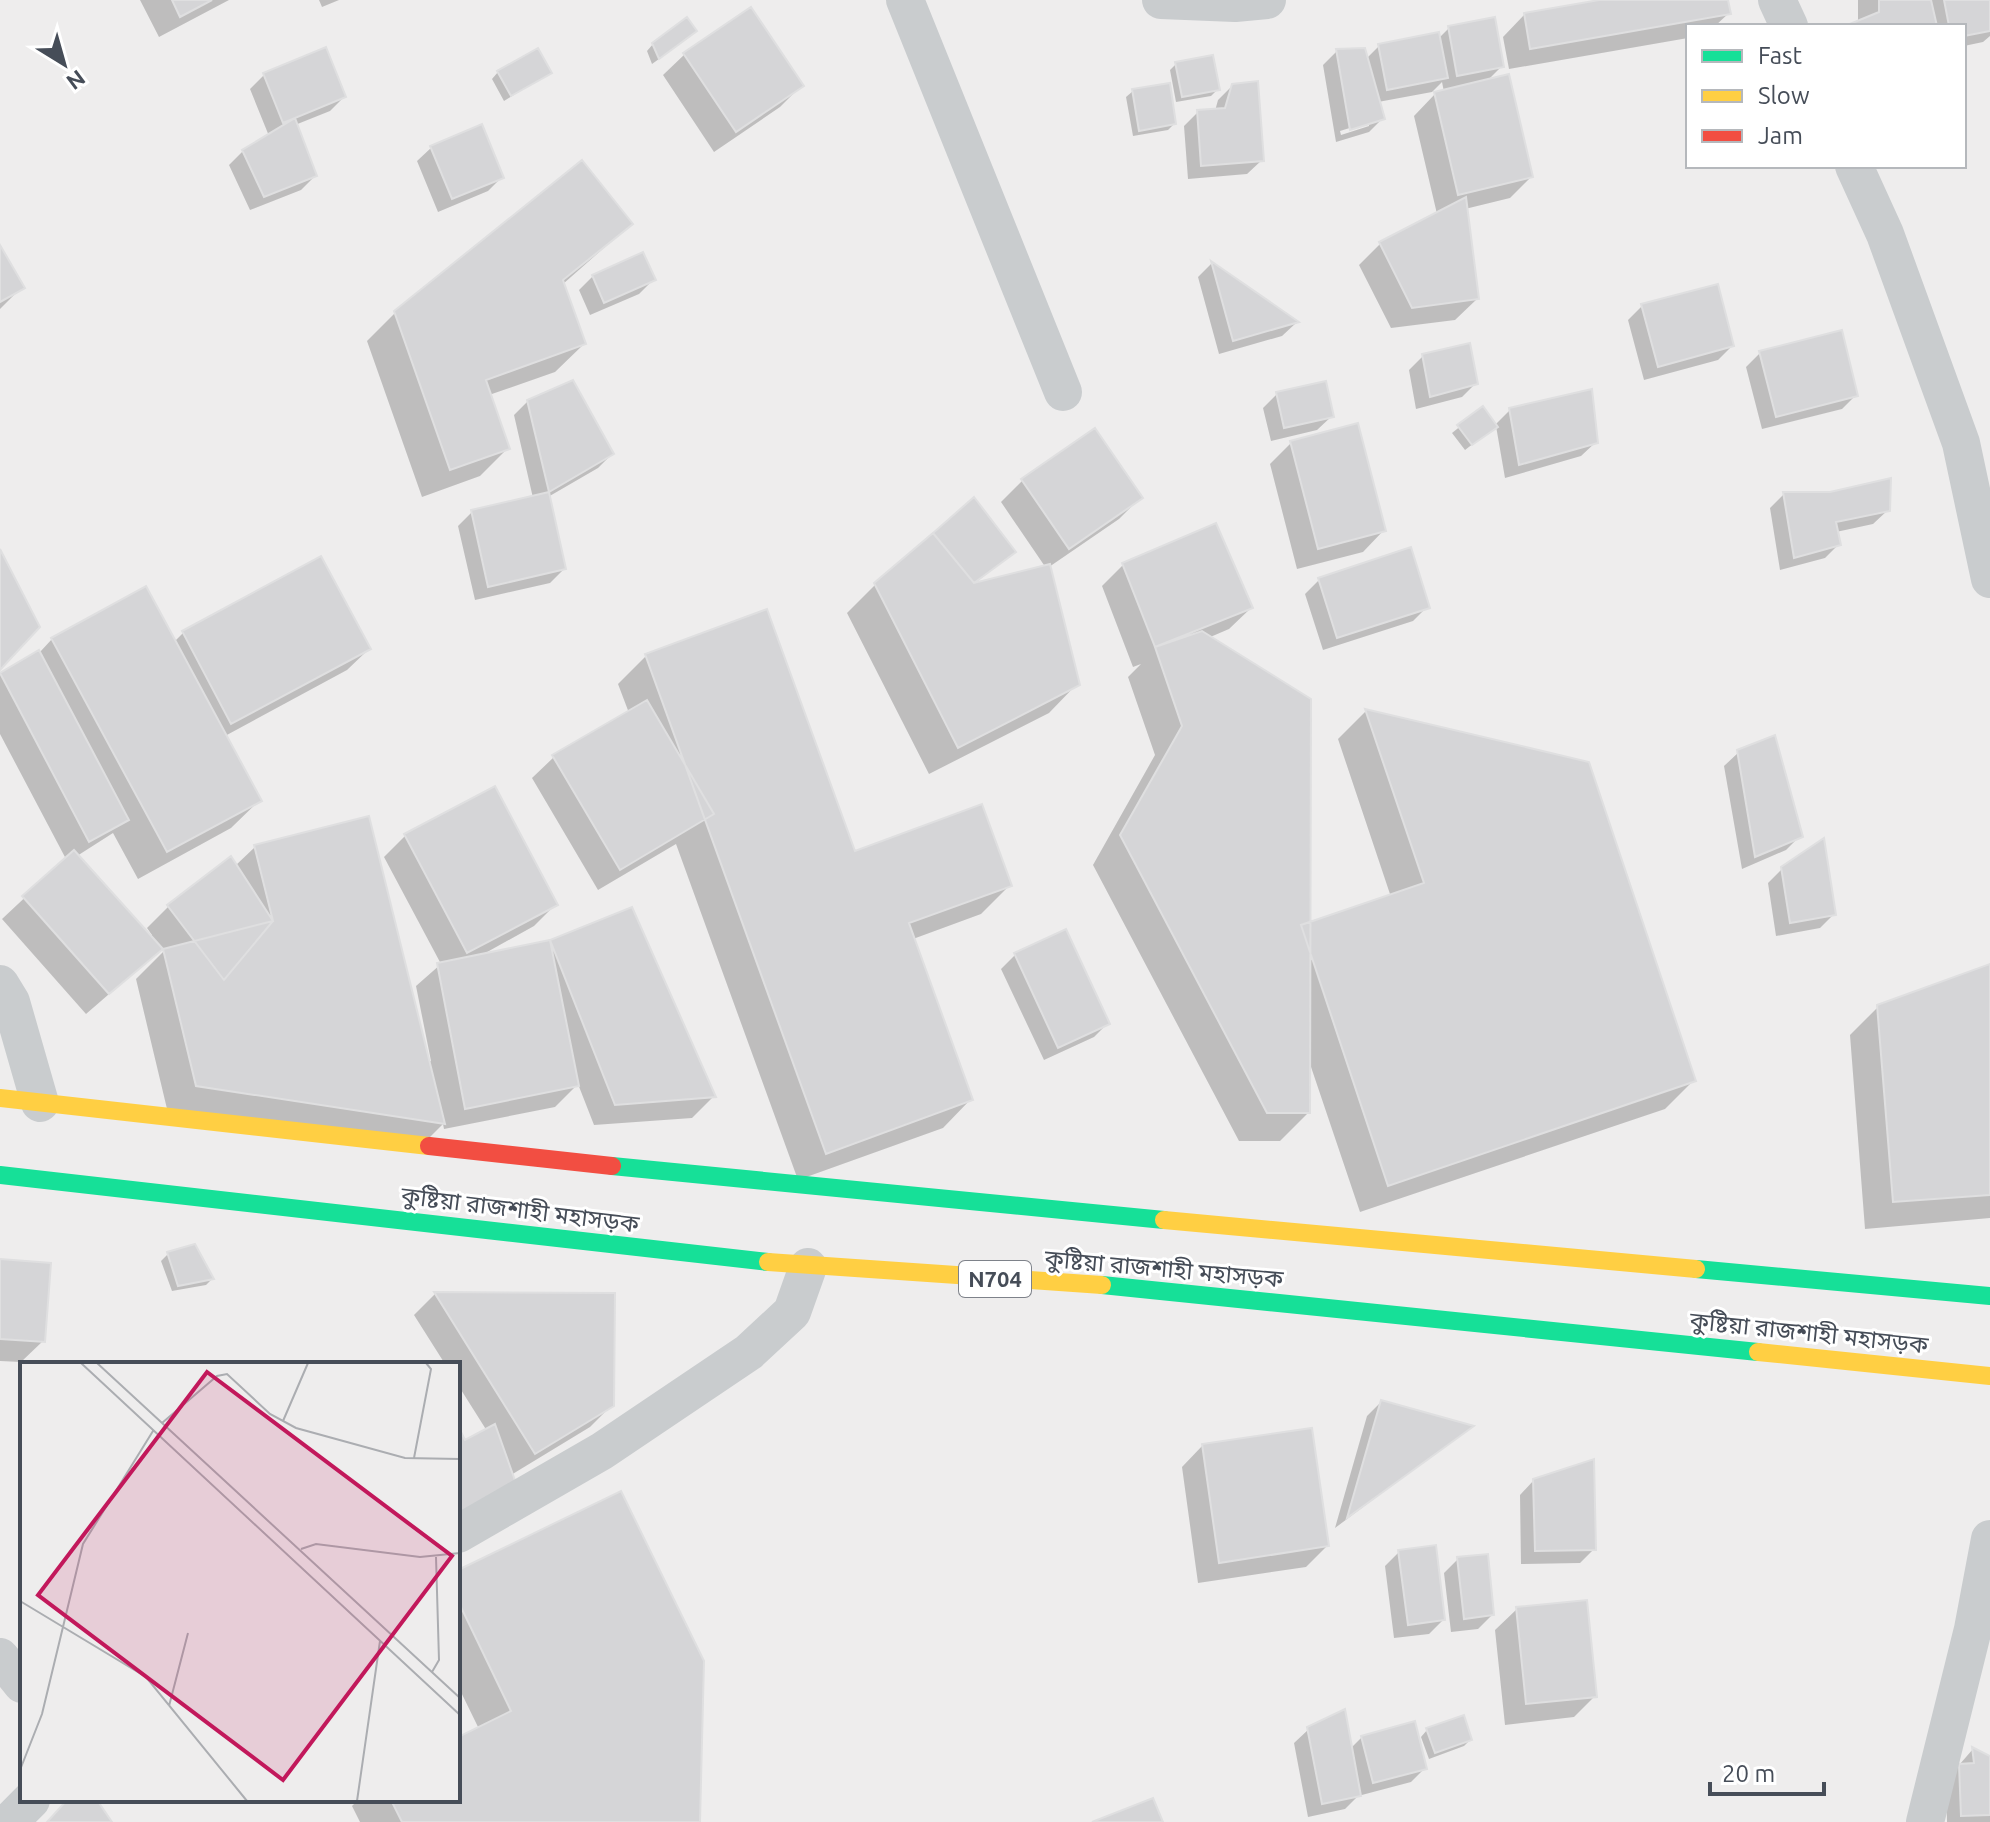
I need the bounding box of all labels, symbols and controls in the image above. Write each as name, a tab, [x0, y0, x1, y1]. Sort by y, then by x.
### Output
north arrow	[24, 24, 104, 104]
legend	[1686, 24, 1966, 168]
text: Fast	[1758, 42, 1802, 69]
text: N	[62, 65, 90, 95]
text: Slow	[1758, 82, 1810, 109]
text: Jam	[1758, 122, 1803, 149]
street label: কুষ্টিয়া রাজশাহী মহাসড়ক	[398, 1181, 641, 1239]
street label: কুষ্টিয়া রাজশাহী মহাসড়ক	[1042, 1245, 1285, 1293]
road number: N704	[959, 1261, 1031, 1297]
street label: কুষ্টিয়া রাজশাহী মহাসড়ক	[1687, 1306, 1930, 1360]
inset map	[20, 1362, 460, 1802]
scale bar	[1710, 1746, 1824, 1796]
text: 20 m	[1722, 1760, 1775, 1787]

